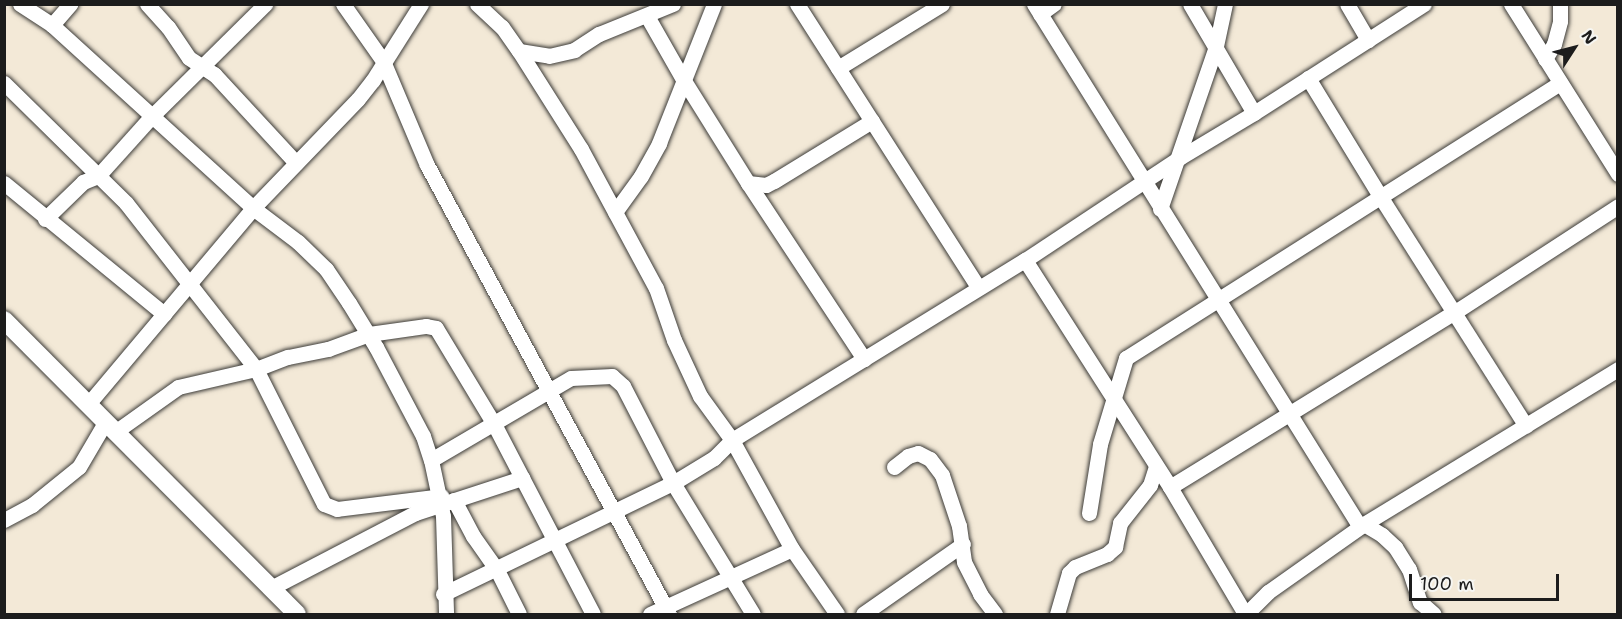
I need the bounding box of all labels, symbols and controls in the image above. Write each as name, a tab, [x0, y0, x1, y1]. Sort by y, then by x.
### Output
north arrow	[1544, 18, 1604, 78]
text: N	[1577, 26, 1601, 48]
scale bar	[1412, 562, 1562, 600]
text: 100 m	[1420, 572, 1474, 596]

